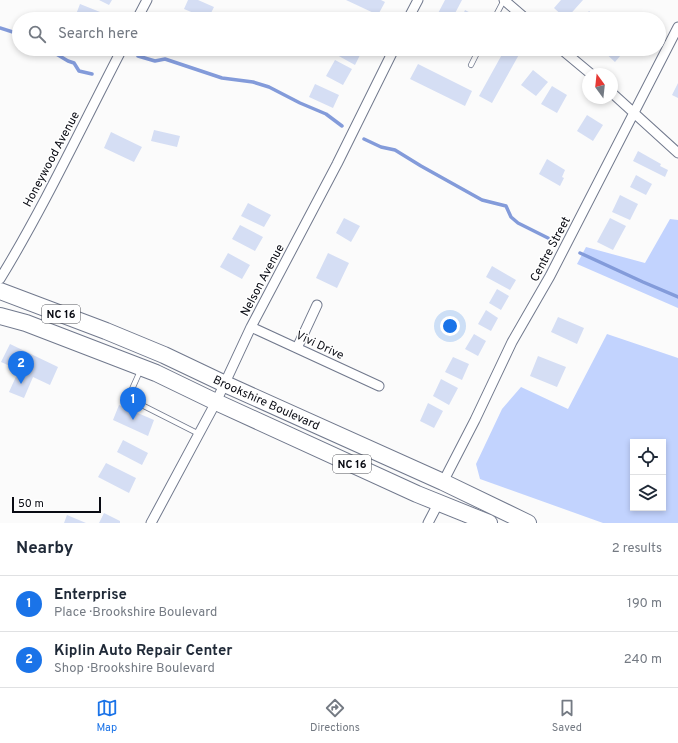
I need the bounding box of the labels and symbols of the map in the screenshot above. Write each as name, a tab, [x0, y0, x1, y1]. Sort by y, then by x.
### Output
north arrow	[582, 68, 618, 104]
street label: Honeywood Avenue	[20, 109, 84, 210]
street label: Centre Street	[527, 214, 575, 285]
street label: Nelson Avenue	[237, 242, 289, 319]
road number: NC 16	[42, 305, 80, 323]
your location	[440, 316, 460, 336]
street label: Vivi Drive	[293, 328, 346, 364]
pin: 2	[8, 351, 34, 384]
street label: Brookshire Boulevard	[210, 372, 322, 434]
pin: 1	[120, 387, 146, 420]
road number: NC 16	[333, 455, 371, 473]
scale bar	[12, 495, 101, 514]

